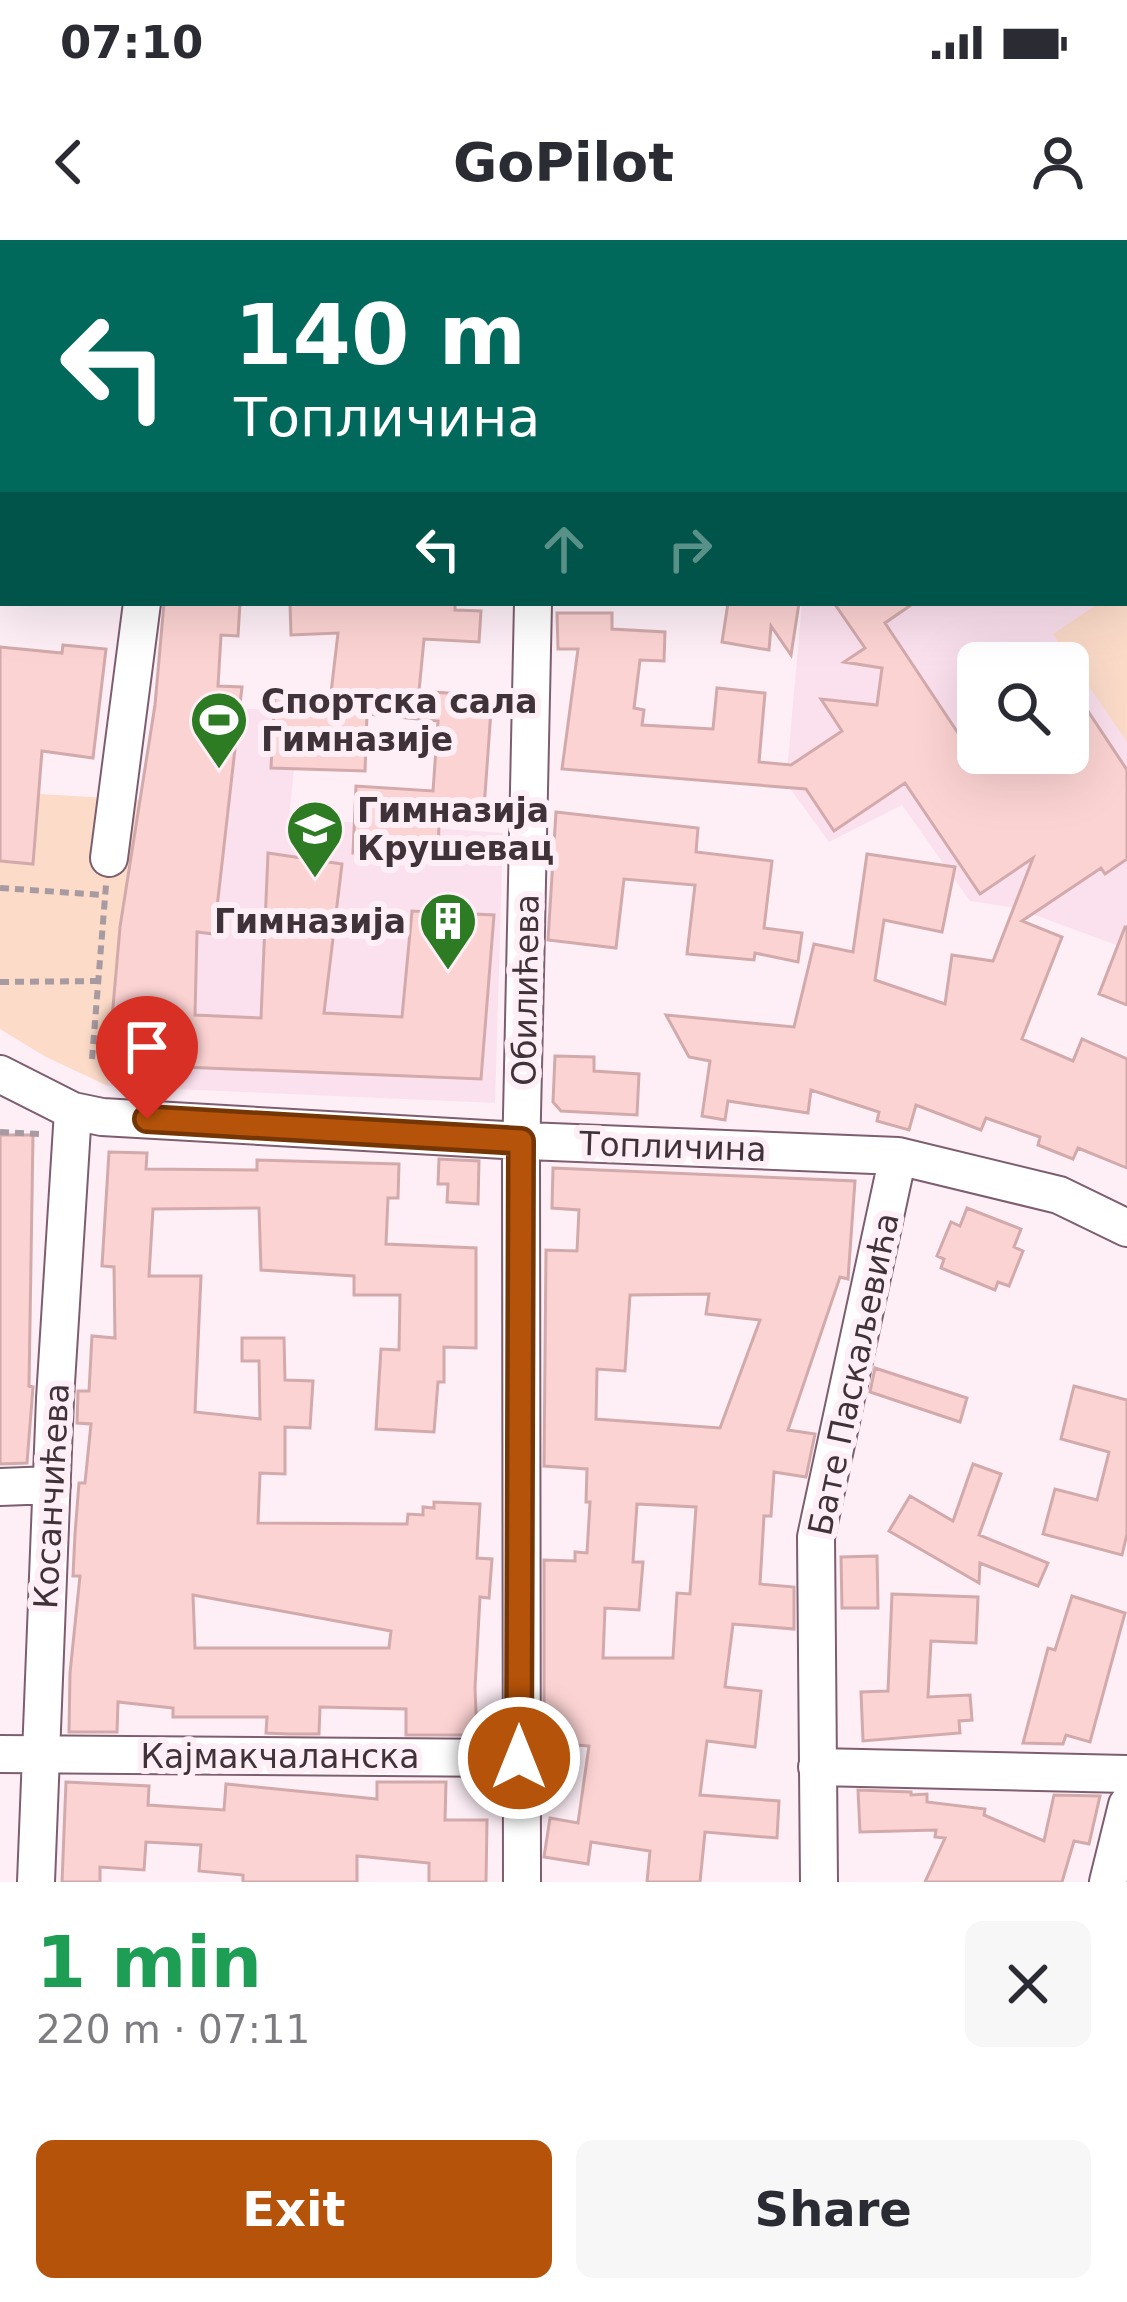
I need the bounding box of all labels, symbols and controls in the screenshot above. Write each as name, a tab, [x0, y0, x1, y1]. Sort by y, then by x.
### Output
text: 07:10	[60, 16, 203, 69]
icon: back	[36, 129, 102, 195]
icon: person	[1025, 129, 1091, 195]
text: GoPilot	[453, 131, 674, 194]
text: 140 m	[234, 286, 526, 384]
icon: left	[36, 288, 192, 444]
text: Топличина	[234, 386, 540, 449]
icon: left	[405, 516, 471, 582]
icon: ahead	[531, 516, 597, 582]
icon: right	[657, 516, 723, 582]
map controls	[957, 642, 1089, 774]
button: search	[957, 642, 1089, 774]
place label: Спортска сала Гимназије	[261, 682, 537, 759]
sports icon: Спортска сала Гимназије	[188, 689, 250, 771]
place label: Гимназија Крушевац	[357, 791, 554, 868]
school or university icon: Гимназија Крушевац	[284, 798, 346, 880]
building icon: Гимназија	[417, 890, 479, 972]
street label: Обилићева	[504, 894, 547, 1086]
place label: Гимназија	[214, 902, 406, 941]
pin	[96, 996, 198, 1119]
icon: arrive	[114, 1014, 180, 1080]
street label: Топличина	[578, 1124, 767, 1169]
street label: Бате Паскаљевића	[800, 1209, 907, 1539]
street label: Косанчићева	[26, 1382, 77, 1610]
position arrow	[456, 1695, 582, 1821]
street label: Кајмакчаланска	[141, 1737, 419, 1776]
text: 1 min	[36, 1920, 262, 2004]
button: close	[965, 1921, 1091, 2047]
text: 220 m · 07:11	[36, 2007, 310, 2052]
button: Exit	[36, 2140, 552, 2278]
button: Share	[576, 2140, 1091, 2278]

